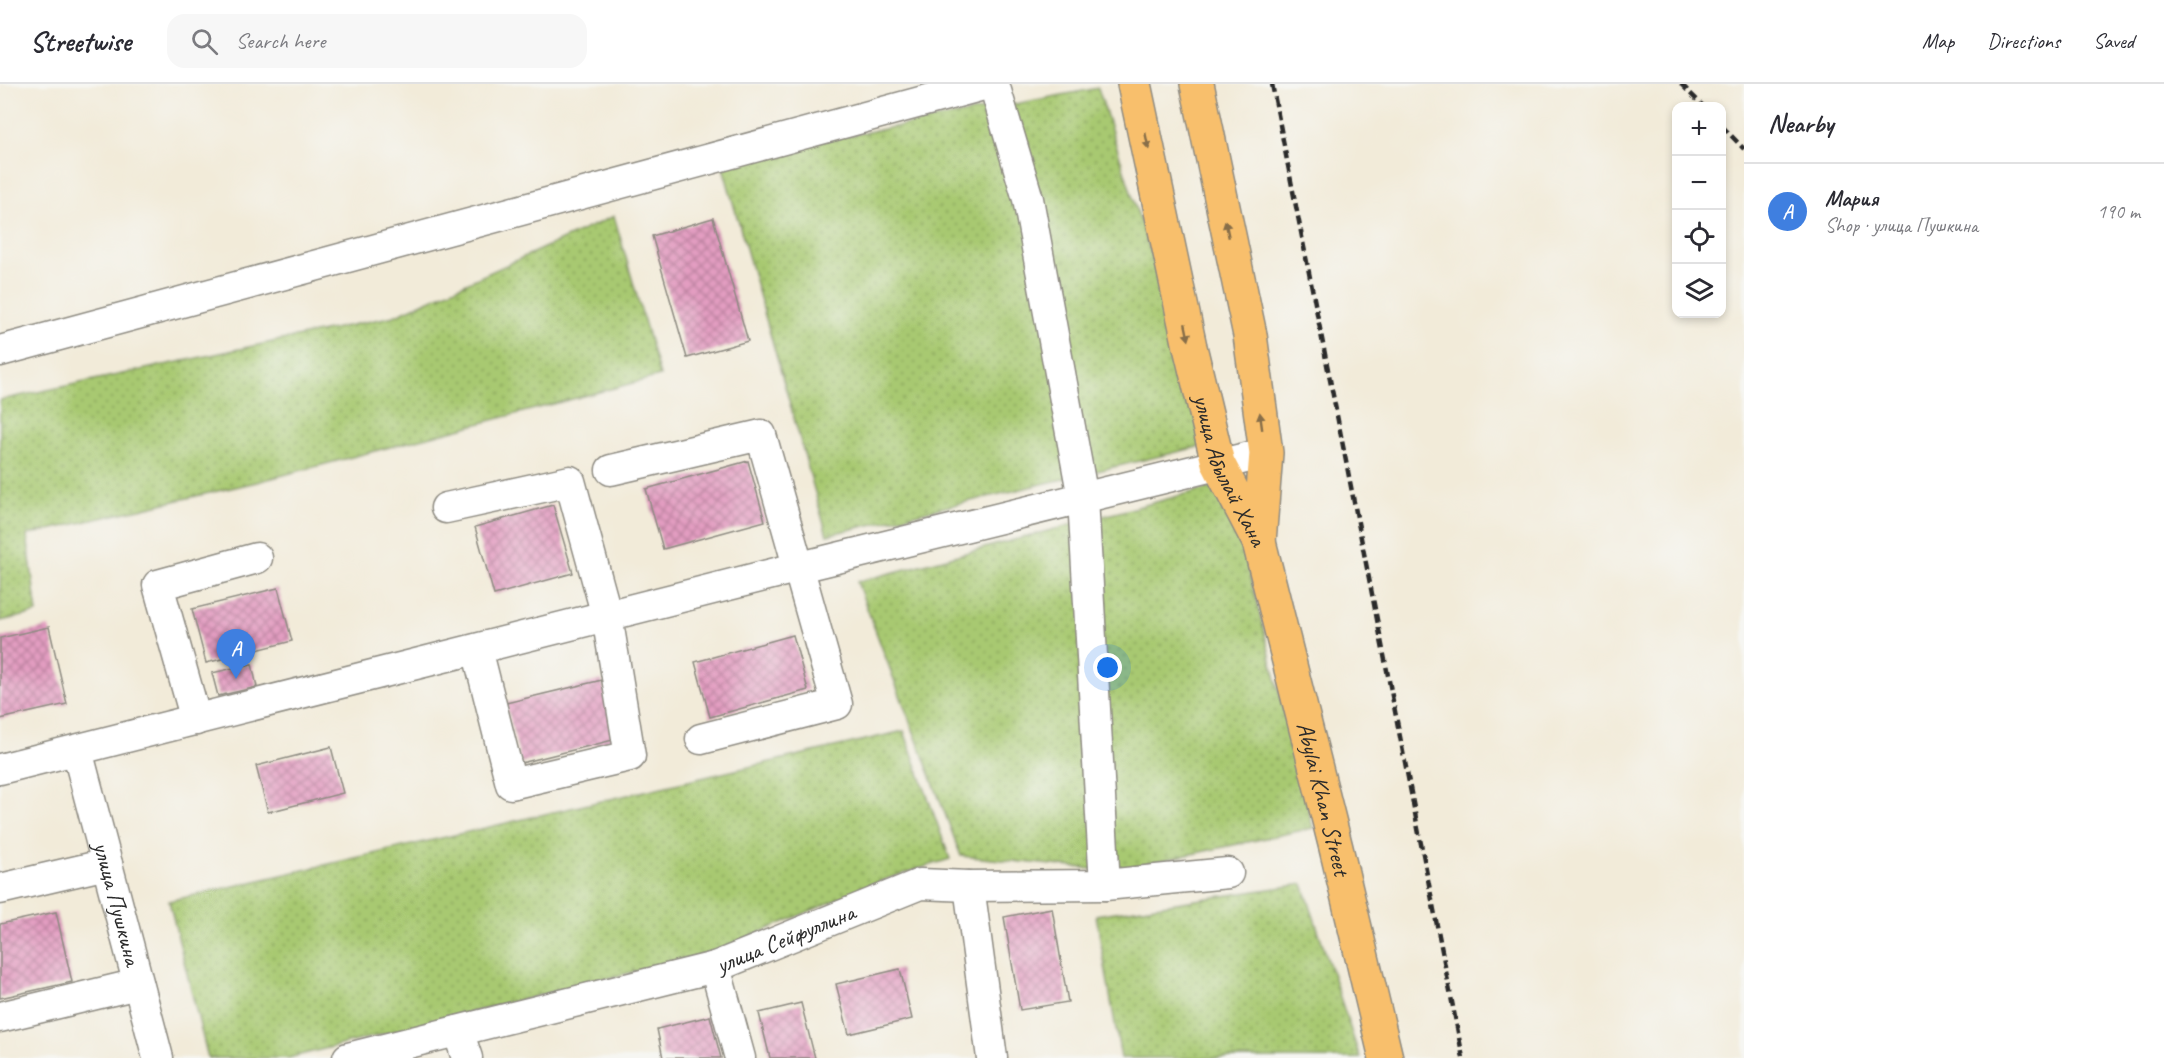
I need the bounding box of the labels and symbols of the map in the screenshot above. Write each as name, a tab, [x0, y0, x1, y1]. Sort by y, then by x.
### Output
one-way arrow	[1142, 132, 1152, 150]
one-way arrow	[1222, 219, 1231, 238]
one-way arrow	[1183, 323, 1192, 342]
street label: улица Абылай Хана	[1187, 390, 1274, 552]
one-way arrow	[1257, 411, 1266, 430]
pin: A	[216, 630, 256, 679]
your location	[1093, 653, 1122, 682]
street label: Abylai Khan Street	[1290, 719, 1358, 881]
street label: улица Пушкина	[86, 837, 149, 971]
street label: улица Сейфуллина	[710, 896, 861, 981]

